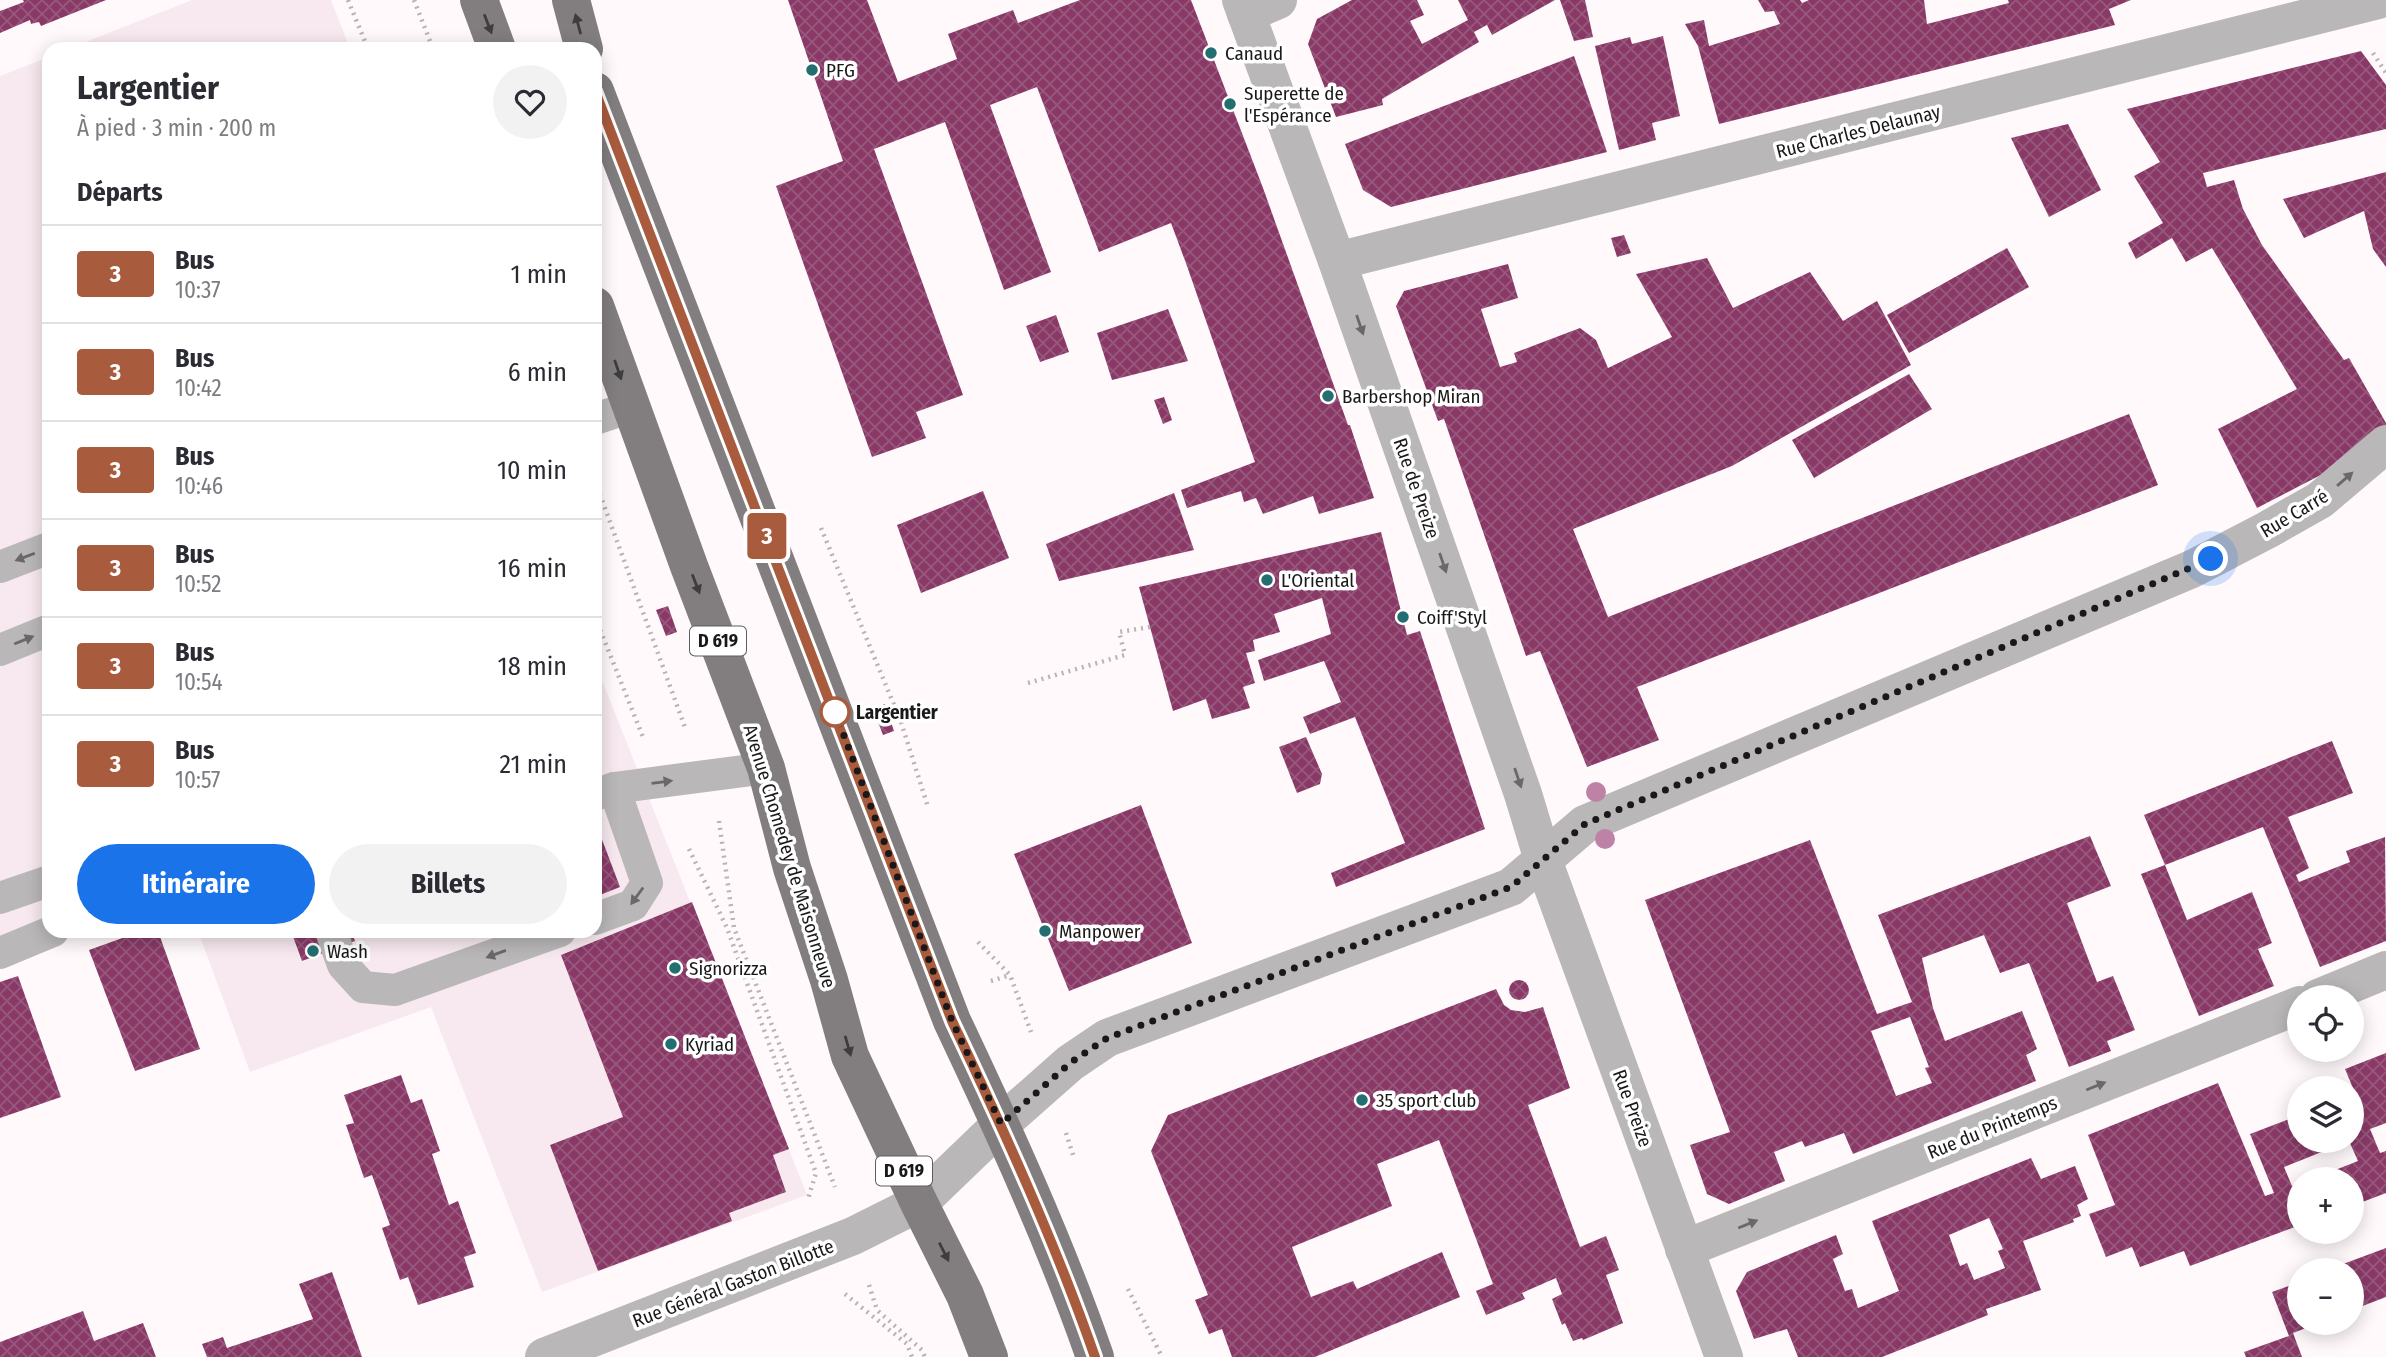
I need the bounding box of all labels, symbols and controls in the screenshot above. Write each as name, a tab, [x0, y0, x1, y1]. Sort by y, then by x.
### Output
one-way arrow	[572, 13, 583, 35]
one-way arrow	[482, 14, 493, 35]
place label: Canaud	[1225, 42, 1283, 65]
marker: Canaud	[1203, 45, 1219, 61]
place label: PFG	[826, 59, 855, 82]
marker: PFG	[804, 62, 820, 78]
button: heart	[493, 65, 567, 139]
text: Largentier	[77, 68, 219, 108]
place label: Superette de l'Espérance	[1244, 82, 1344, 127]
marker: Superette de l'Espérance	[1222, 96, 1238, 112]
street label: Rue Charles Delaunay	[1774, 100, 1943, 163]
text: À pied · 3 min · 200 m	[77, 114, 276, 142]
text: Départs	[77, 177, 163, 208]
text: Bus	[175, 245, 214, 276]
text: 1 min	[511, 259, 567, 290]
text: 3	[110, 260, 121, 288]
text: 10:37	[175, 276, 221, 304]
one-way arrow	[1355, 315, 1366, 336]
text: Bus	[175, 343, 214, 374]
text: 6 min	[508, 357, 567, 388]
text: 3	[110, 358, 121, 386]
one-way arrow	[613, 360, 624, 381]
text: 10:42	[175, 374, 222, 402]
place label: Barbershop Miran	[1342, 385, 1481, 408]
marker: Barbershop Miran	[1320, 388, 1336, 404]
street label: Rue de Preize	[1389, 435, 1444, 541]
text: Bus	[175, 441, 214, 472]
text: 10 min	[497, 455, 567, 486]
text: 3	[110, 456, 121, 484]
text: 10:46	[175, 472, 223, 500]
one-way arrow	[2335, 472, 2353, 487]
street label: Rue Carré	[2256, 484, 2332, 543]
line badge: 3	[744, 513, 790, 559]
text: 3	[761, 522, 773, 550]
text: Bus	[175, 539, 214, 570]
your location	[2193, 541, 2228, 576]
one-way arrow	[14, 552, 35, 563]
text: 16 min	[498, 553, 567, 584]
one-way arrow	[1438, 553, 1449, 574]
text: 3	[110, 554, 121, 582]
place label: L'Oriental	[1281, 569, 1354, 592]
text: 10:52	[175, 570, 221, 598]
marker: L'Oriental	[1259, 572, 1275, 588]
one-way arrow	[691, 574, 702, 595]
place label: Coiff'Styl	[1417, 606, 1487, 629]
marker: Coiff'Styl	[1395, 609, 1411, 625]
road number: D 619	[690, 626, 746, 656]
one-way arrow	[14, 634, 35, 645]
text: Bus	[175, 637, 214, 668]
text: 18 min	[498, 651, 567, 682]
text: 3	[110, 652, 121, 680]
text: 10:54	[175, 668, 223, 696]
marker: Largentier	[820, 697, 850, 727]
place label: Largentier	[856, 701, 939, 724]
street label: Avenue Chomedey de Maisonneuve	[738, 722, 841, 991]
text: Bus	[175, 735, 214, 766]
text: 21 min	[500, 749, 567, 780]
text: 3	[110, 750, 121, 778]
text: 10:57	[175, 766, 220, 794]
one-way arrow	[1513, 768, 1524, 789]
one-way arrow	[651, 777, 673, 788]
button: Itinéraire	[77, 844, 315, 924]
button: Billets	[329, 844, 567, 924]
one-way arrow	[630, 887, 644, 905]
place label: Manpower	[1059, 920, 1141, 943]
marker: Manpower	[1037, 923, 1053, 939]
place label: Wash	[327, 940, 368, 963]
marker: Wash	[305, 943, 321, 959]
one-way arrow	[486, 949, 507, 960]
place label: Signorizza	[689, 957, 768, 980]
marker: Signorizza	[667, 960, 683, 976]
map controls	[2287, 985, 2364, 1335]
button: locate	[2287, 985, 2364, 1062]
place label: Kyriad	[685, 1033, 734, 1056]
marker: Kyriad	[663, 1036, 679, 1052]
one-way arrow	[843, 1036, 853, 1057]
street label: Rue Preize	[1608, 1066, 1657, 1150]
button: layers	[2287, 1076, 2364, 1153]
one-way arrow	[2086, 1080, 2107, 1091]
place label: 35 sport club	[1376, 1089, 1476, 1112]
street label: Rue du Printemps	[1924, 1091, 2060, 1164]
marker: 35 sport club	[1354, 1092, 1370, 1108]
road number: D 619	[876, 1156, 932, 1186]
button: +	[2287, 1167, 2364, 1244]
one-way arrow	[1737, 1218, 1758, 1229]
street label: Rue Général Gaston Billotte	[629, 1234, 837, 1332]
one-way arrow	[938, 1242, 949, 1262]
button: −	[2287, 1258, 2364, 1335]

